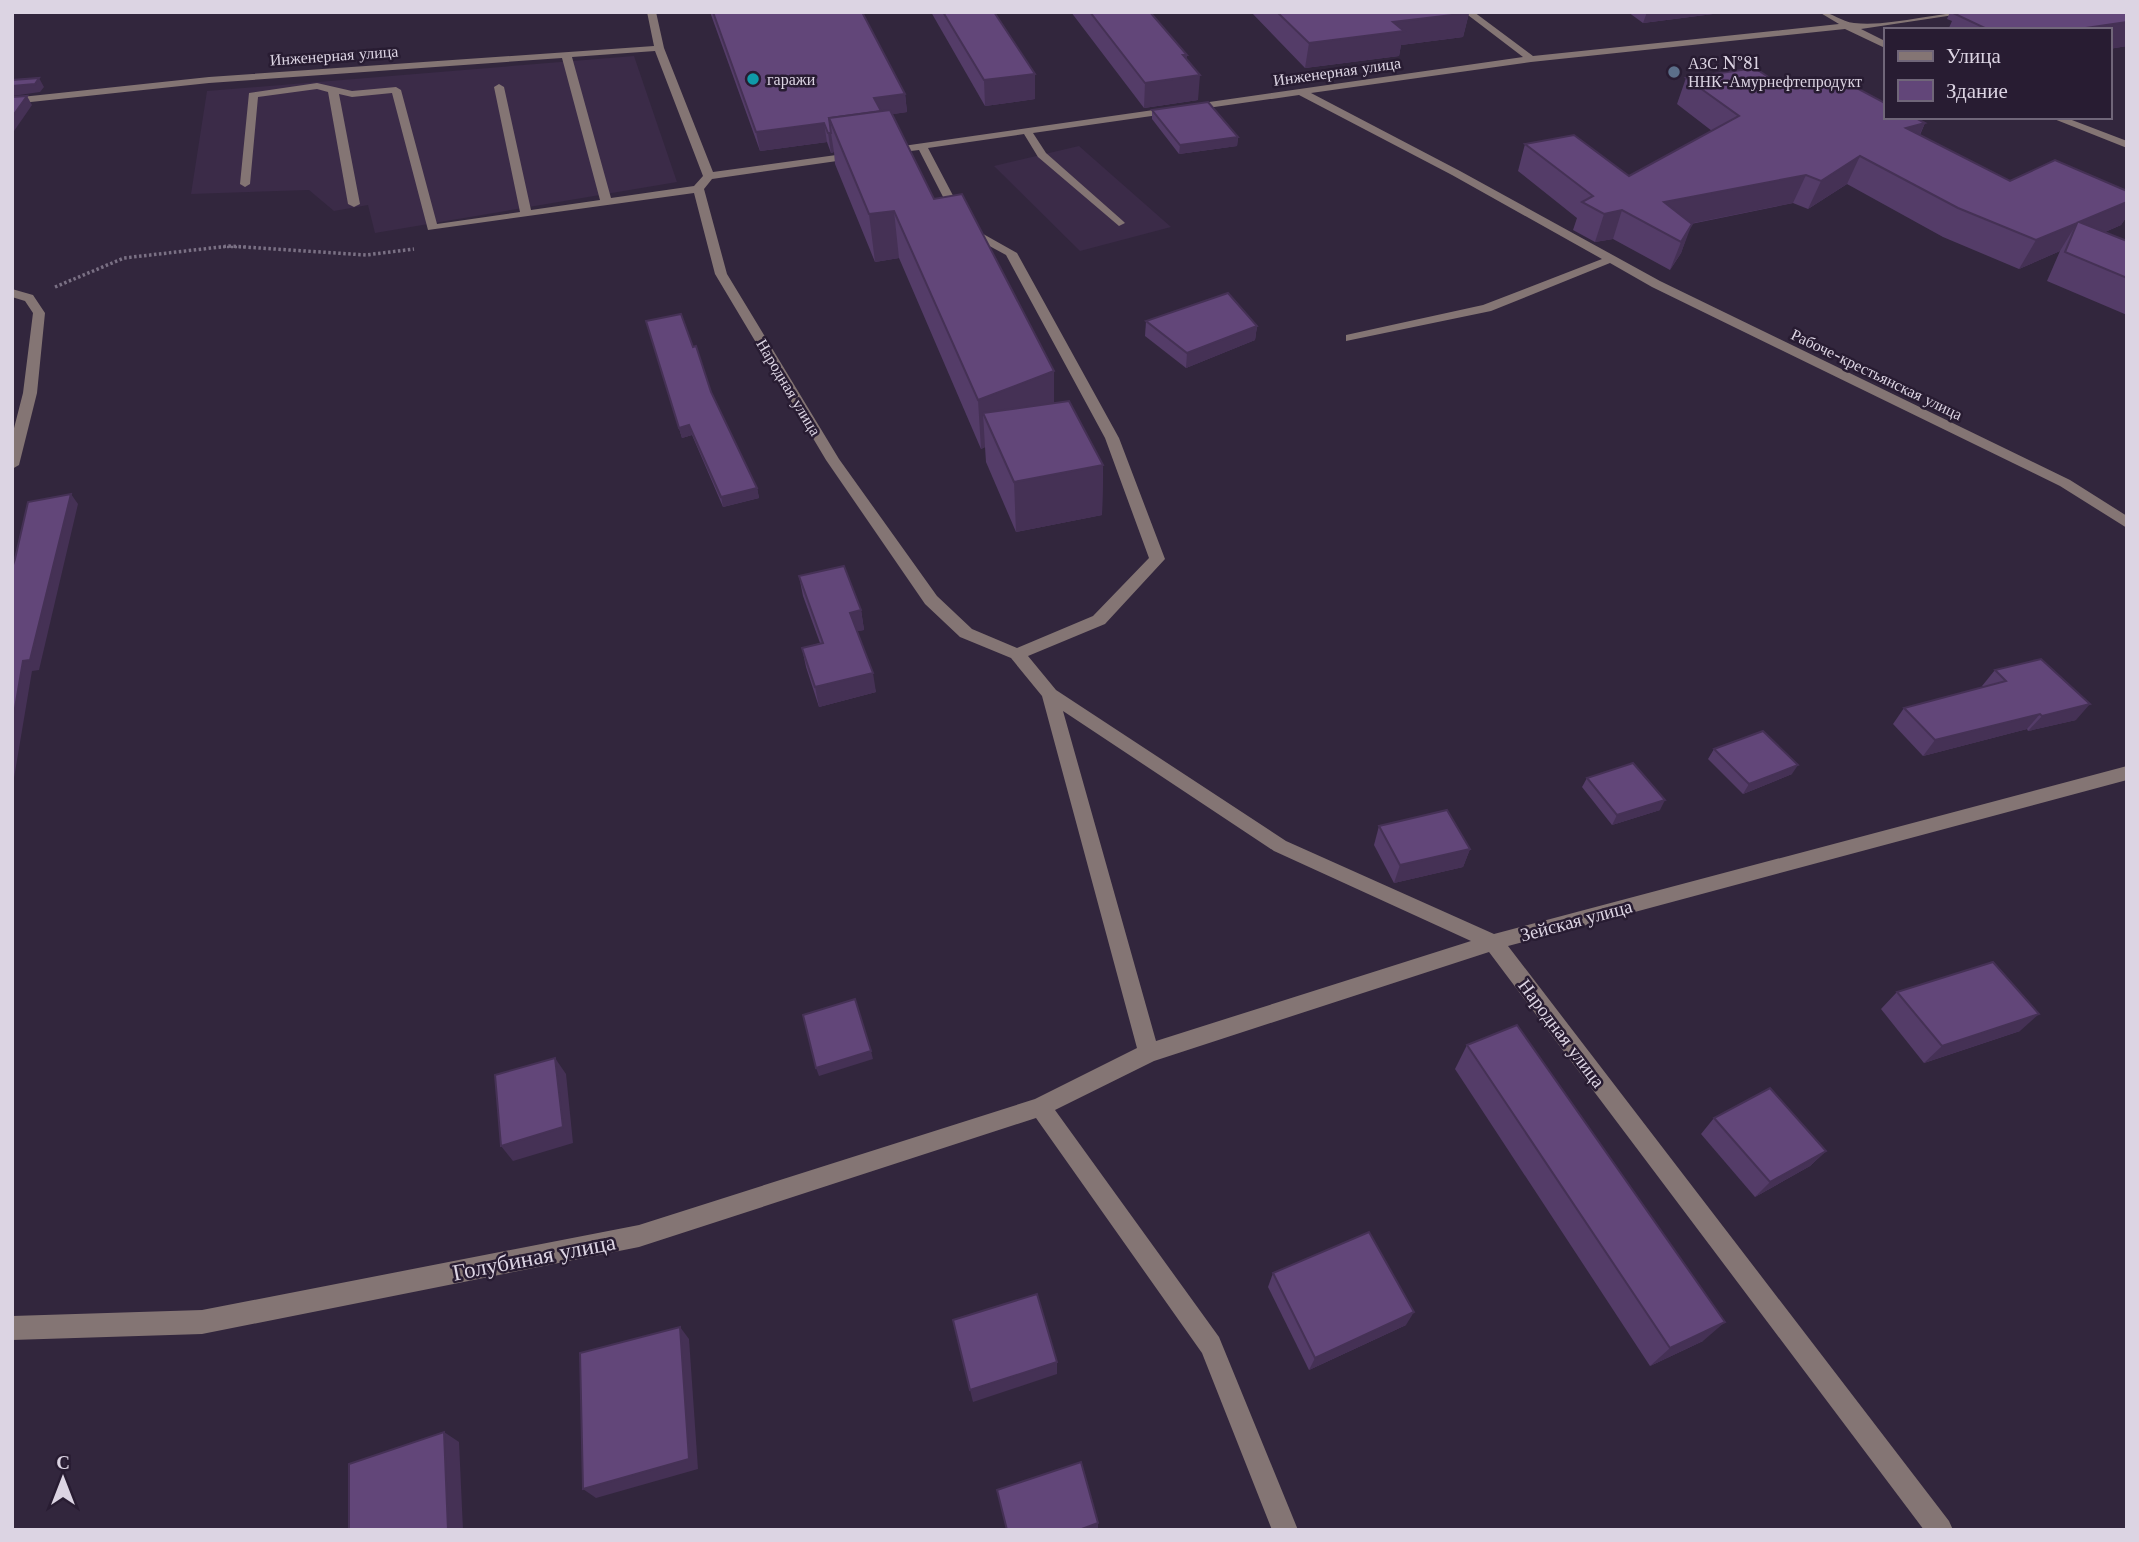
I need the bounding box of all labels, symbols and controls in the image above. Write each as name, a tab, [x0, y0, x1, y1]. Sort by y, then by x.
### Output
legend	[1884, 28, 2111, 119]
street label: Инженерная улица	[269, 41, 399, 69]
text: Улица	[1946, 43, 2001, 69]
street label: Инженерная улица	[1272, 52, 1402, 90]
place label: АЗС №81 ННК-Амурнефтепродукт	[1688, 53, 1862, 91]
marker: АЗС №81 ННК-Амурнефтепродукт	[1666, 64, 1682, 80]
place label: гаражи	[767, 69, 816, 89]
marker: гаражи	[745, 71, 761, 87]
text: Здание	[1946, 78, 2008, 104]
street label: Рабоче-крестьянская улица	[1788, 324, 1966, 424]
street label: Народная улица	[752, 335, 826, 439]
street label: Зейская улица	[1518, 894, 1635, 946]
street label: Народная улица	[1513, 974, 1610, 1093]
street label: Голубиная улица	[450, 1227, 618, 1287]
north arrow	[28, 1444, 98, 1514]
text: С	[56, 1451, 70, 1474]

